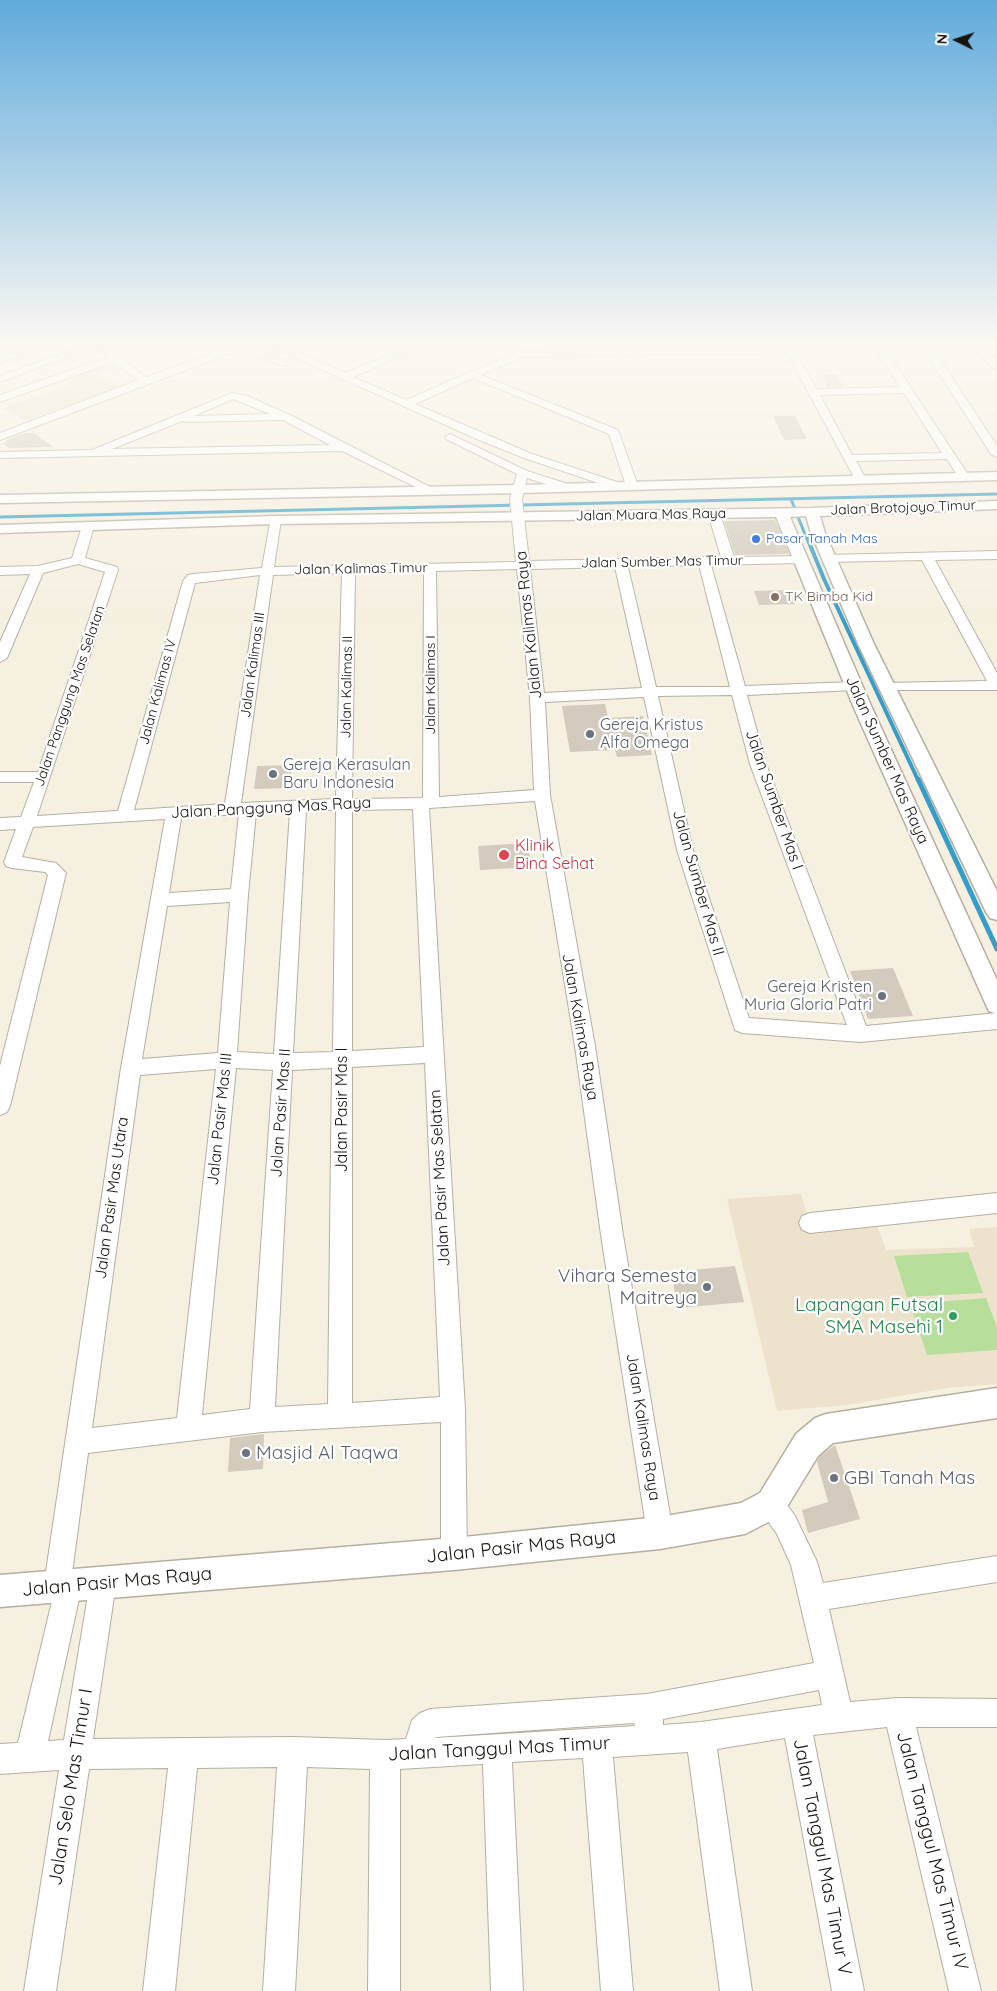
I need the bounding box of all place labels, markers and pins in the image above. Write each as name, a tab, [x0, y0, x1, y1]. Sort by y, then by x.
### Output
place label: Pasar Tanah Mas	[766, 531, 878, 547]
marker: Pasar Tanah Mas	[750, 533, 762, 545]
place label: TK Bimba Kid	[785, 589, 873, 605]
marker: TK Bimba Kid	[769, 591, 781, 603]
place label: Gereja Kristus Alfa Omega	[600, 715, 703, 753]
marker: Gereja Kristus Alfa Omega	[584, 728, 596, 740]
place label: Gereja Kerasulan Baru Indonesia	[283, 755, 411, 793]
marker: Gereja Kerasulan Baru Indonesia	[267, 768, 279, 780]
place label: Klinik Bina Sehat	[515, 836, 594, 874]
marker: Klinik Bina Sehat	[497, 848, 511, 862]
place label: Gereja Kristen Muria Gloria Patri	[744, 977, 872, 1015]
marker: Gereja Kristen Muria Gloria Patri	[876, 990, 888, 1002]
place label: Vihara Semesta Maitreya	[558, 1265, 697, 1309]
marker: Vihara Semesta Maitreya	[701, 1281, 713, 1293]
place label: Lapangan Futsal SMA Masehi 1	[795, 1294, 943, 1338]
marker: Lapangan Futsal SMA Masehi 1	[947, 1310, 959, 1322]
place label: Masjid Al Taqwa	[256, 1442, 398, 1464]
marker: Masjid Al Taqwa	[240, 1447, 252, 1459]
place label: GBI Tanah Mas	[844, 1467, 975, 1489]
marker: GBI Tanah Mas	[828, 1472, 840, 1484]

